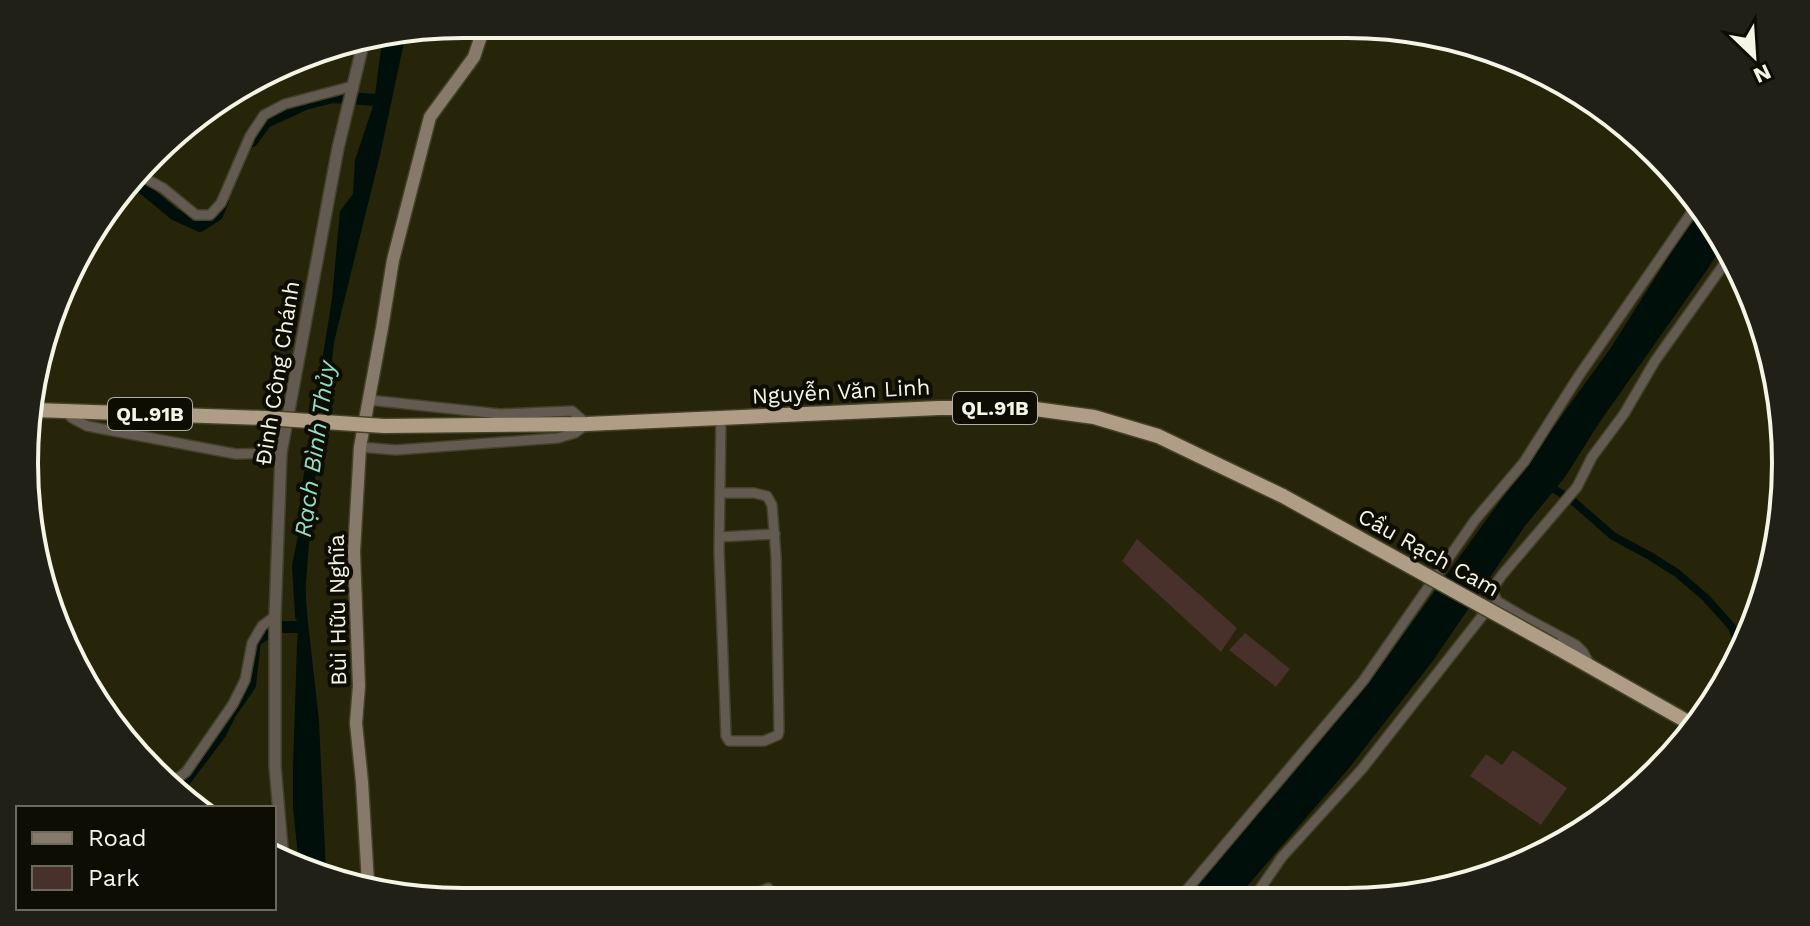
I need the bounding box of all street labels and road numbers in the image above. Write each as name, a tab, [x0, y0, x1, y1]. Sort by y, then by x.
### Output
street label: Đinh Công Chánh	[251, 279, 304, 467]
street label: Nguyễn Văn Linh	[751, 374, 931, 409]
road number: QL.91B	[953, 392, 1037, 424]
road number: QL.91B	[108, 398, 192, 430]
street label: Cầu Rạch Cam	[1354, 503, 1504, 602]
street label: Bùi Hữu Nghĩa	[324, 534, 351, 686]

